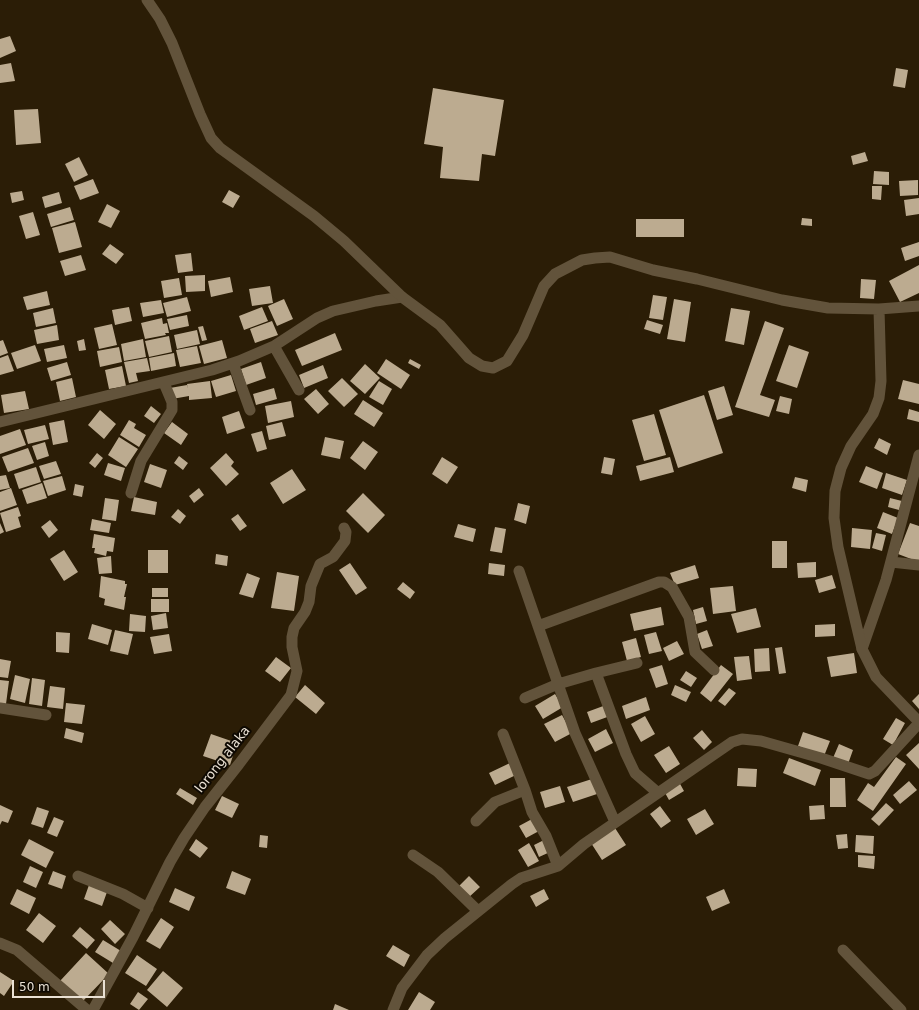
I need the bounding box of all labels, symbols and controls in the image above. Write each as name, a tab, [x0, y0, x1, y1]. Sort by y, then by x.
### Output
street label: lorong alaka	[192, 724, 254, 796]
scale bar	[14, 972, 107, 998]
text: 50 m	[19, 980, 50, 994]

